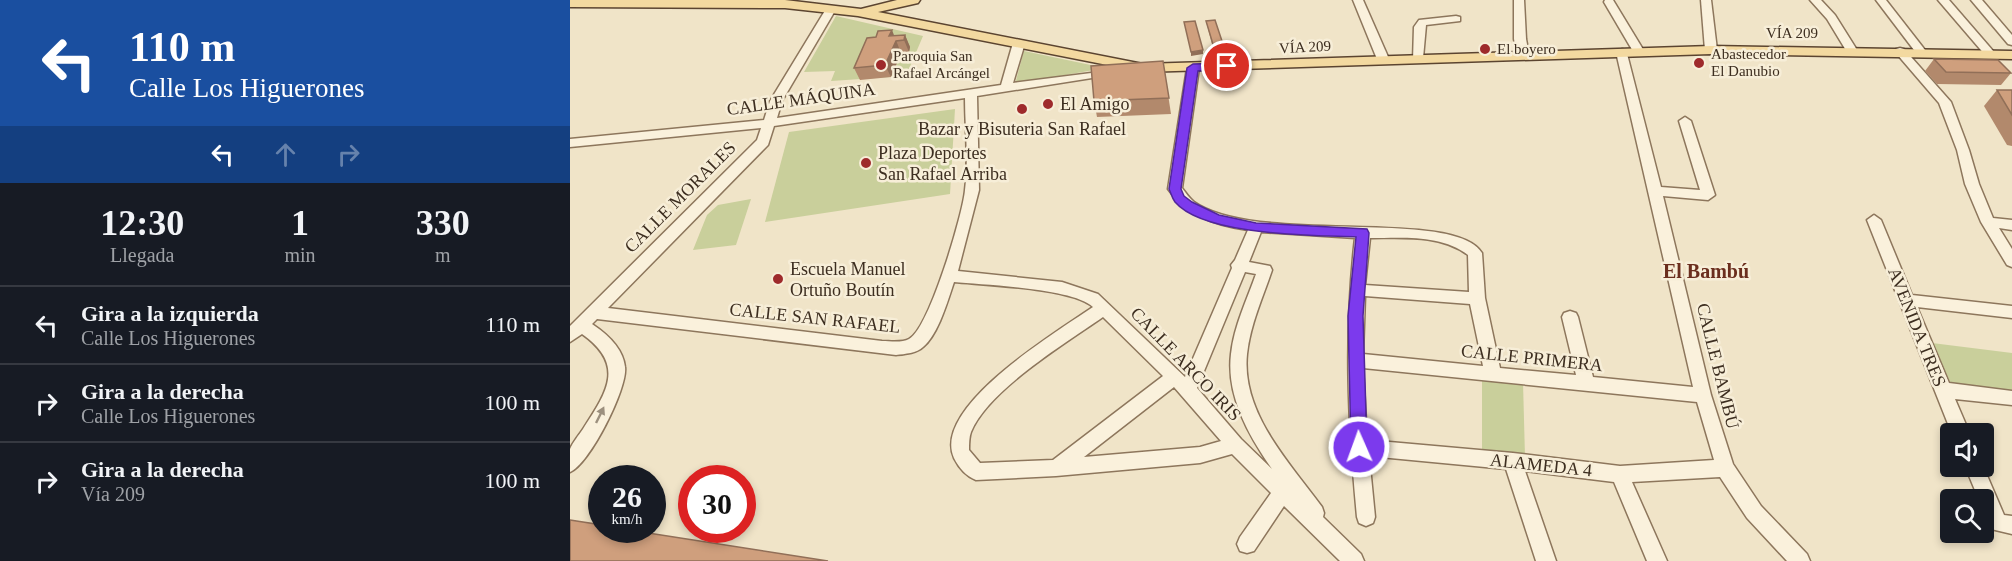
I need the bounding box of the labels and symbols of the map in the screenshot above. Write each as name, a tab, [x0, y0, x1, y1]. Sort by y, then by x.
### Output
street label: VÍA 209	[1766, 25, 1818, 41]
street label: VÍA 209	[1279, 38, 1331, 56]
pin	[1201, 40, 1252, 91]
place label: El boyero	[1497, 41, 1556, 57]
marker: El boyero	[1478, 42, 1492, 56]
place label: Abastecedor El Danubio	[1711, 46, 1786, 79]
place label: Paroquia San Rafael Arcángel	[893, 48, 990, 81]
marker: Abastecedor El Danubio	[1692, 56, 1706, 70]
marker: Paroquia San Rafael Arcángel	[874, 58, 888, 72]
street label: CALLE MÁQUINA	[725, 78, 876, 119]
place label: El Amigo	[1060, 94, 1130, 114]
marker: El Amigo	[1041, 97, 1055, 111]
marker: Bazar y Bisuteria San Rafael	[1015, 102, 1029, 116]
place label: Bazar y Bisuteria San Rafael	[918, 119, 1126, 139]
street label: CALLE MORALES	[620, 137, 740, 257]
place label: Plaza Deportes San Rafael Arriba	[878, 143, 1007, 184]
marker: Plaza Deportes San Rafael Arriba	[859, 156, 873, 170]
place label: Escuela Manuel Ortuño Boutín	[790, 259, 905, 300]
district label: El Bambú	[1663, 260, 1749, 282]
street label: AVENIDA TRES	[1884, 264, 1950, 390]
marker: Escuela Manuel Ortuño Boutín	[771, 272, 785, 286]
street label: CALLE SAN RAFAEL	[729, 299, 901, 337]
street label: CALLE BAMBÚ	[1693, 301, 1744, 431]
street label: CALLE ARCO IRIS	[1127, 303, 1245, 425]
street label: CALLE PRIMERA	[1460, 341, 1604, 375]
one-way arrow	[596, 406, 605, 423]
position arrow	[1327, 415, 1391, 479]
street label: ALAMEDA 4	[1489, 450, 1593, 480]
speed limit sign: 30	[678, 465, 756, 543]

